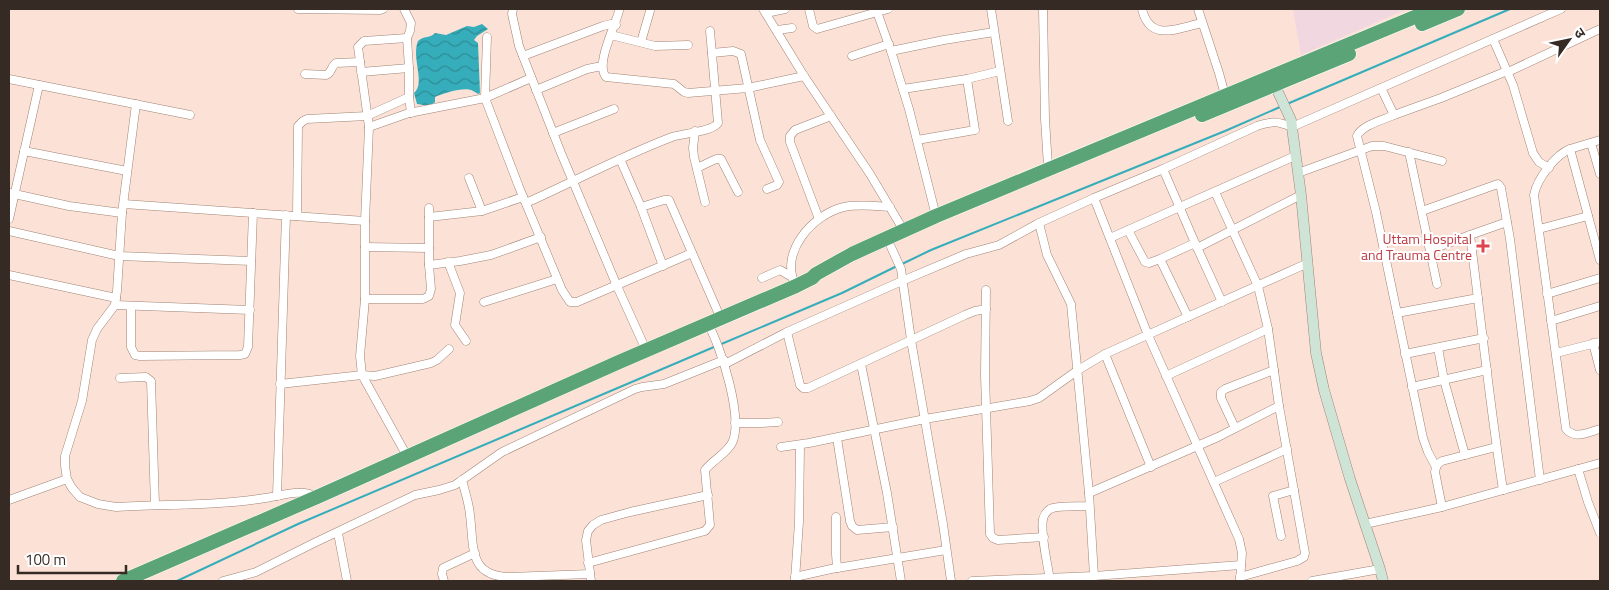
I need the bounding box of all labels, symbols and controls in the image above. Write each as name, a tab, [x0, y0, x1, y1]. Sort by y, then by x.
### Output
north arrow	[1544, 15, 1594, 65]
text: उ	[1569, 23, 1592, 42]
place label: Uttam Hospital and Trauma Centre	[1361, 228, 1472, 265]
marker: Uttam Hospital and Trauma Centre	[1476, 239, 1490, 253]
scale bar	[18, 542, 125, 574]
text: 100 m	[25, 548, 66, 571]

